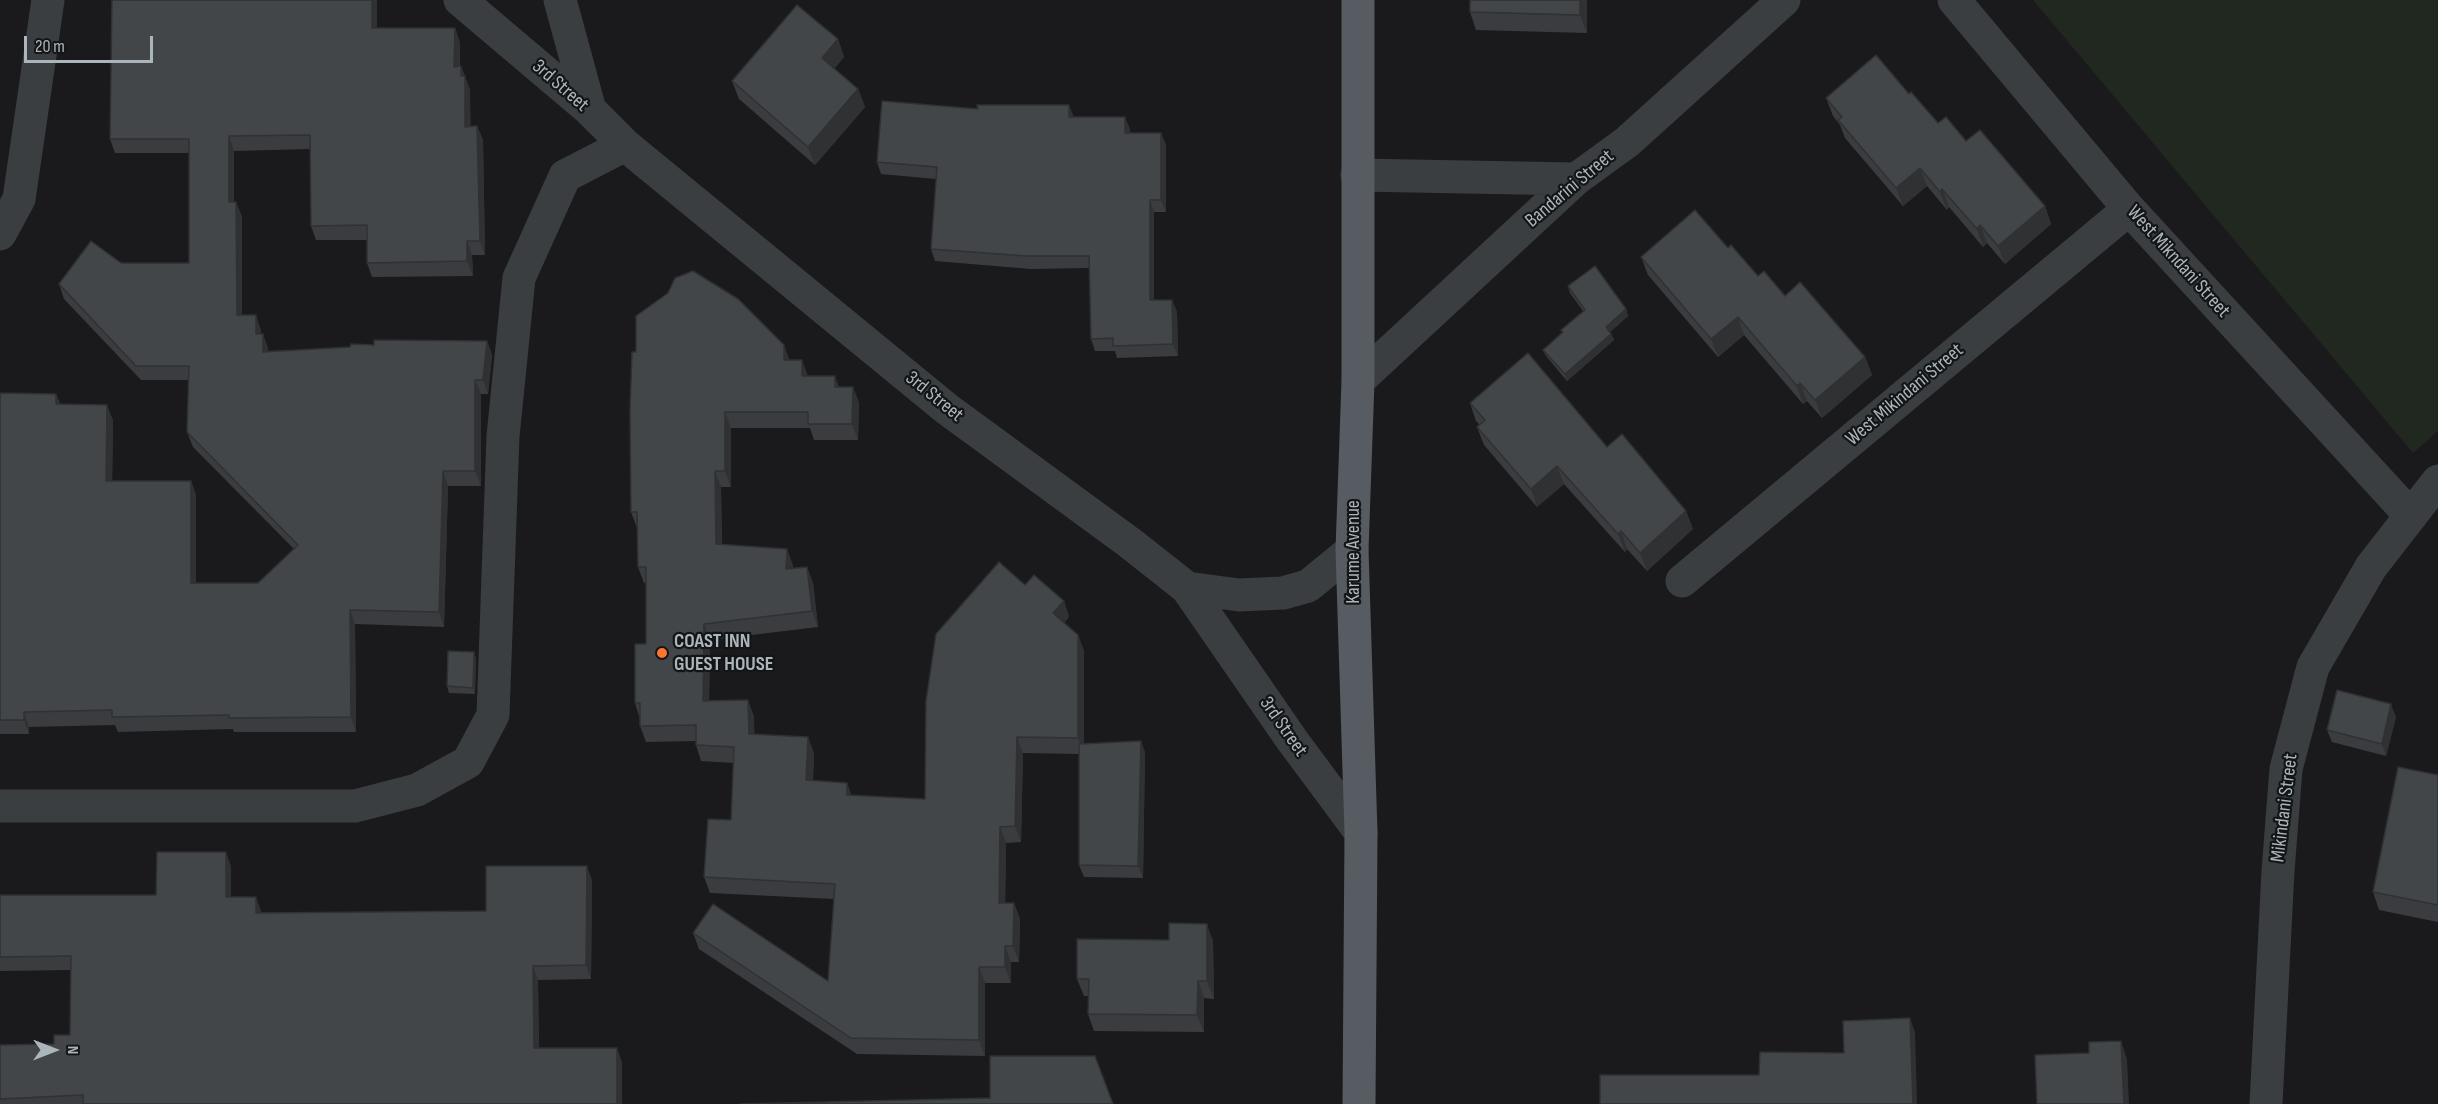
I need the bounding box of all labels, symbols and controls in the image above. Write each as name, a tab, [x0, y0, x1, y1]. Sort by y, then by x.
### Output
scale bar	[27, 24, 156, 62]
text: 20 m	[35, 36, 65, 57]
street label: 3rd Street	[527, 55, 593, 117]
street label: Bandarini Street	[1521, 145, 1619, 233]
street label: West Mikndani Street	[2121, 201, 2235, 323]
street label: West Mikindani Street	[1841, 339, 1969, 451]
street label: 3rd Street	[900, 366, 968, 428]
street label: Karume Avenue	[1342, 500, 1366, 604]
place label: COAST INN GUEST HOUSE	[674, 630, 773, 677]
marker: COAST INN GUEST HOUSE	[655, 646, 669, 660]
street label: 3rd Street	[1254, 692, 1312, 762]
street label: Mikindani Street	[2266, 752, 2304, 864]
north arrow	[24, 1020, 84, 1080]
text: N	[63, 1046, 82, 1054]

